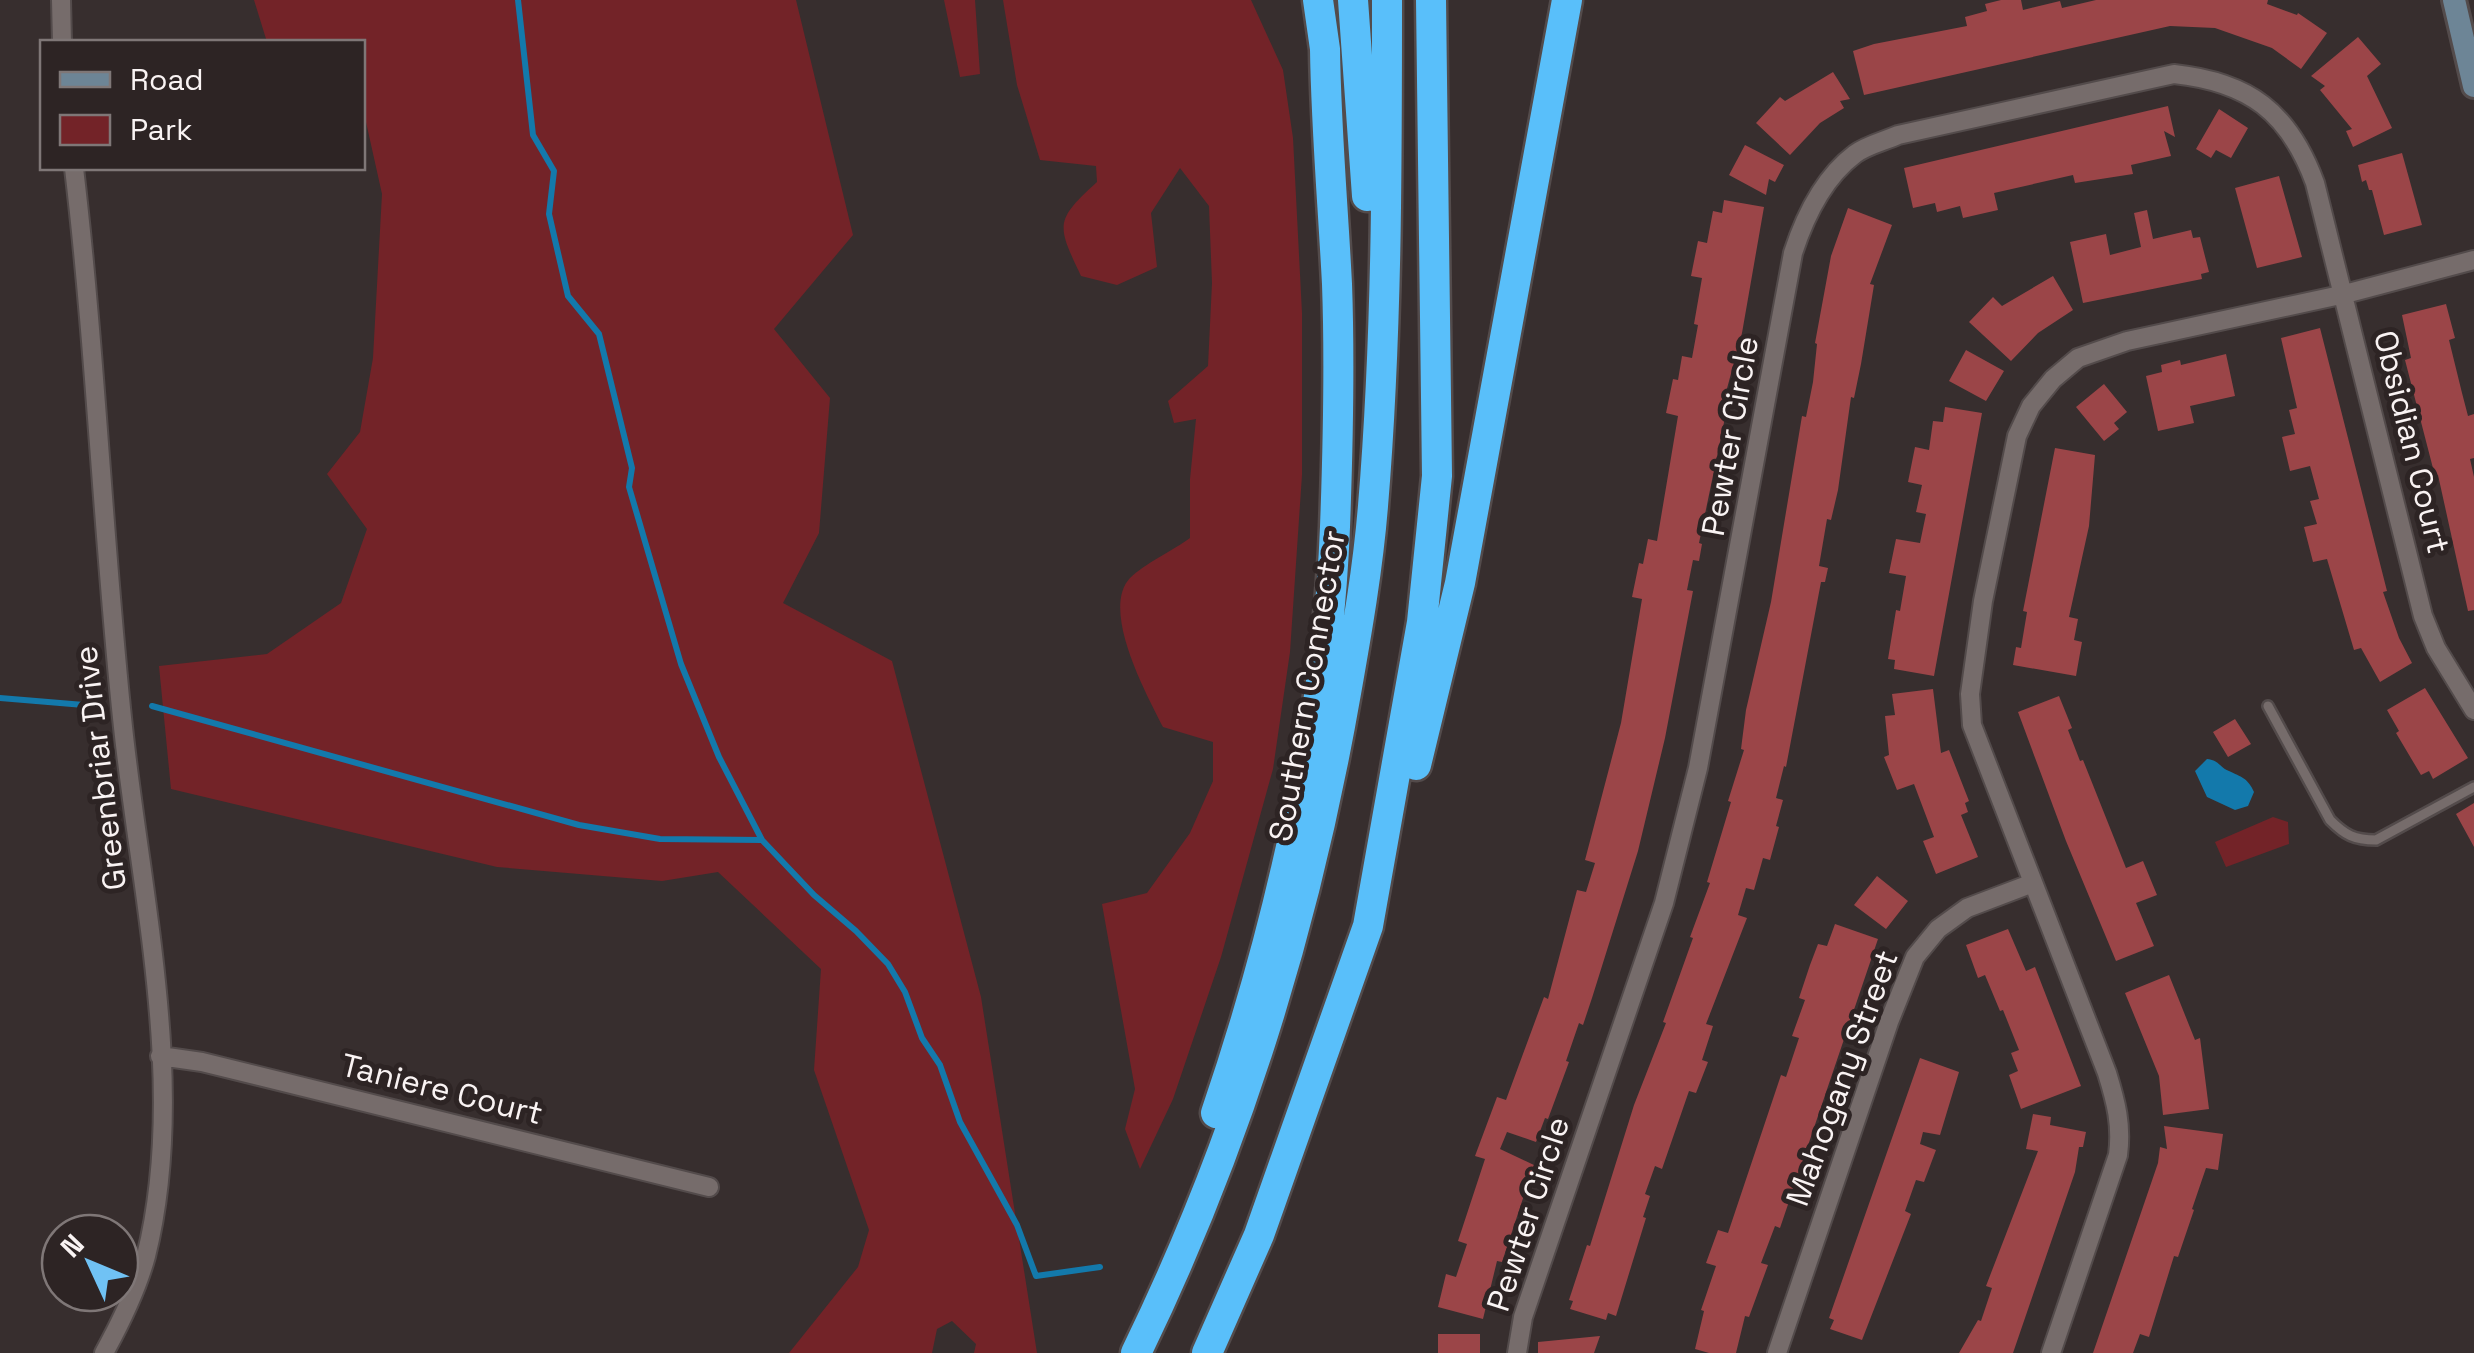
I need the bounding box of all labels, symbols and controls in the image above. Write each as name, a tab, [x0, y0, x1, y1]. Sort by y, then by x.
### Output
legend	[40, 40, 365, 170]
text: Road	[130, 60, 204, 99]
text: Park	[130, 110, 192, 149]
street label: Obsidian Court	[2365, 326, 2459, 558]
street label: Pewter Circle	[1693, 333, 1767, 539]
street label: Southern Connector	[1260, 527, 1354, 845]
street label: Greenbriar Drive	[65, 643, 135, 893]
street label: Mahogany Street	[1777, 945, 1907, 1211]
street label: Taniere Court	[337, 1045, 547, 1133]
street label: Pewter Circle	[1478, 1112, 1578, 1316]
north arrow	[40, 1213, 140, 1313]
text: N	[53, 1226, 91, 1265]

